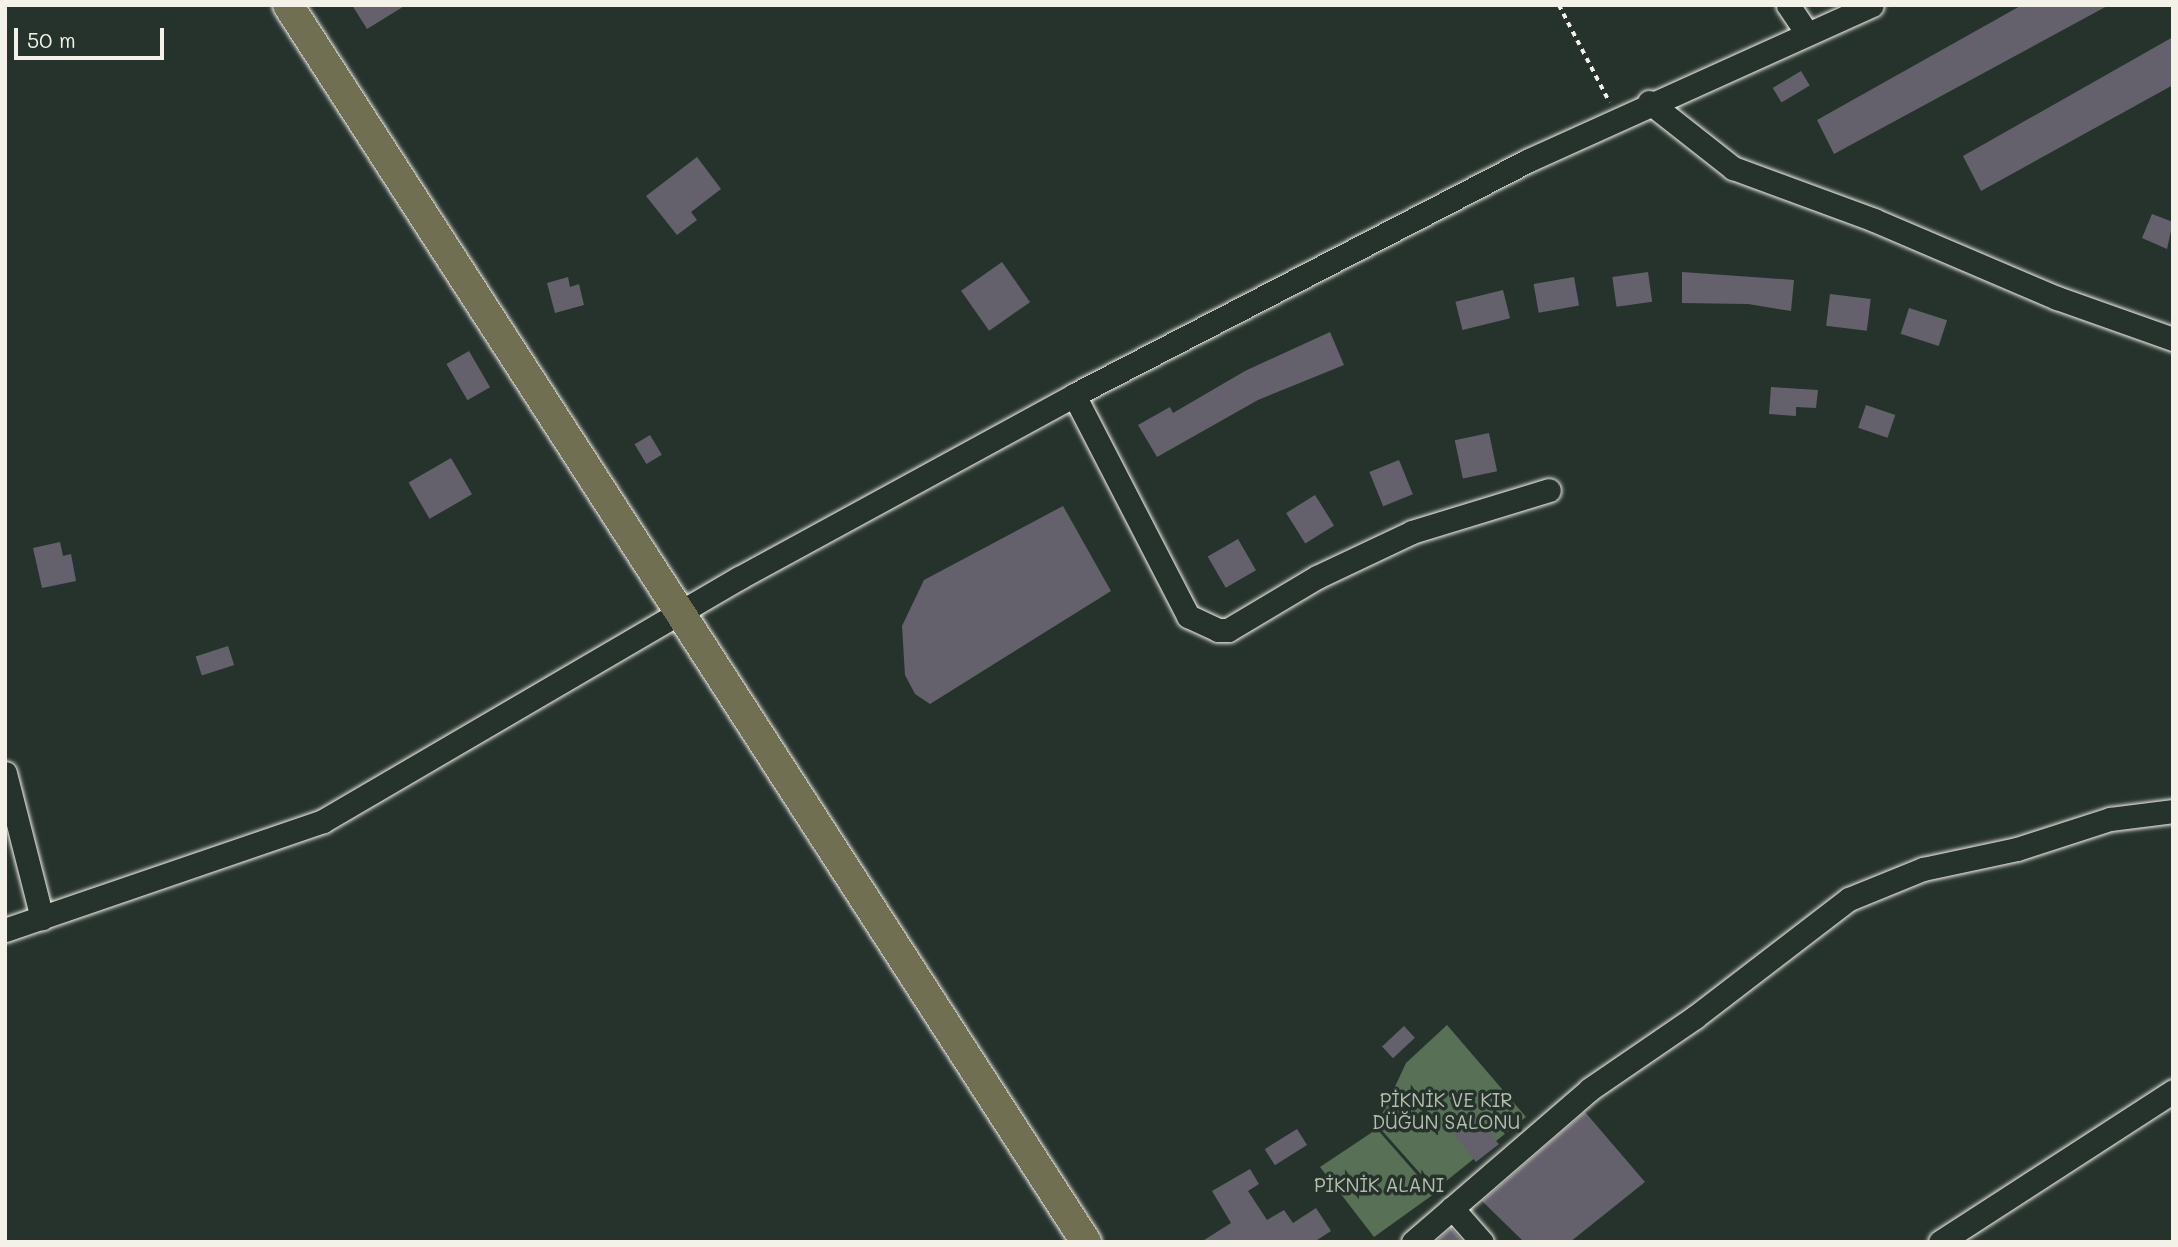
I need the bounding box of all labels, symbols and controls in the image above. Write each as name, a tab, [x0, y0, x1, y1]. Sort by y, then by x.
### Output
scale bar	[18, 14, 168, 58]
text: 50 m	[27, 26, 76, 53]
park label: PİKNİK VE KIR DÜĞUN SALONU	[1372, 1089, 1520, 1133]
park label: PİKNİK ALANI	[1314, 1174, 1444, 1196]

